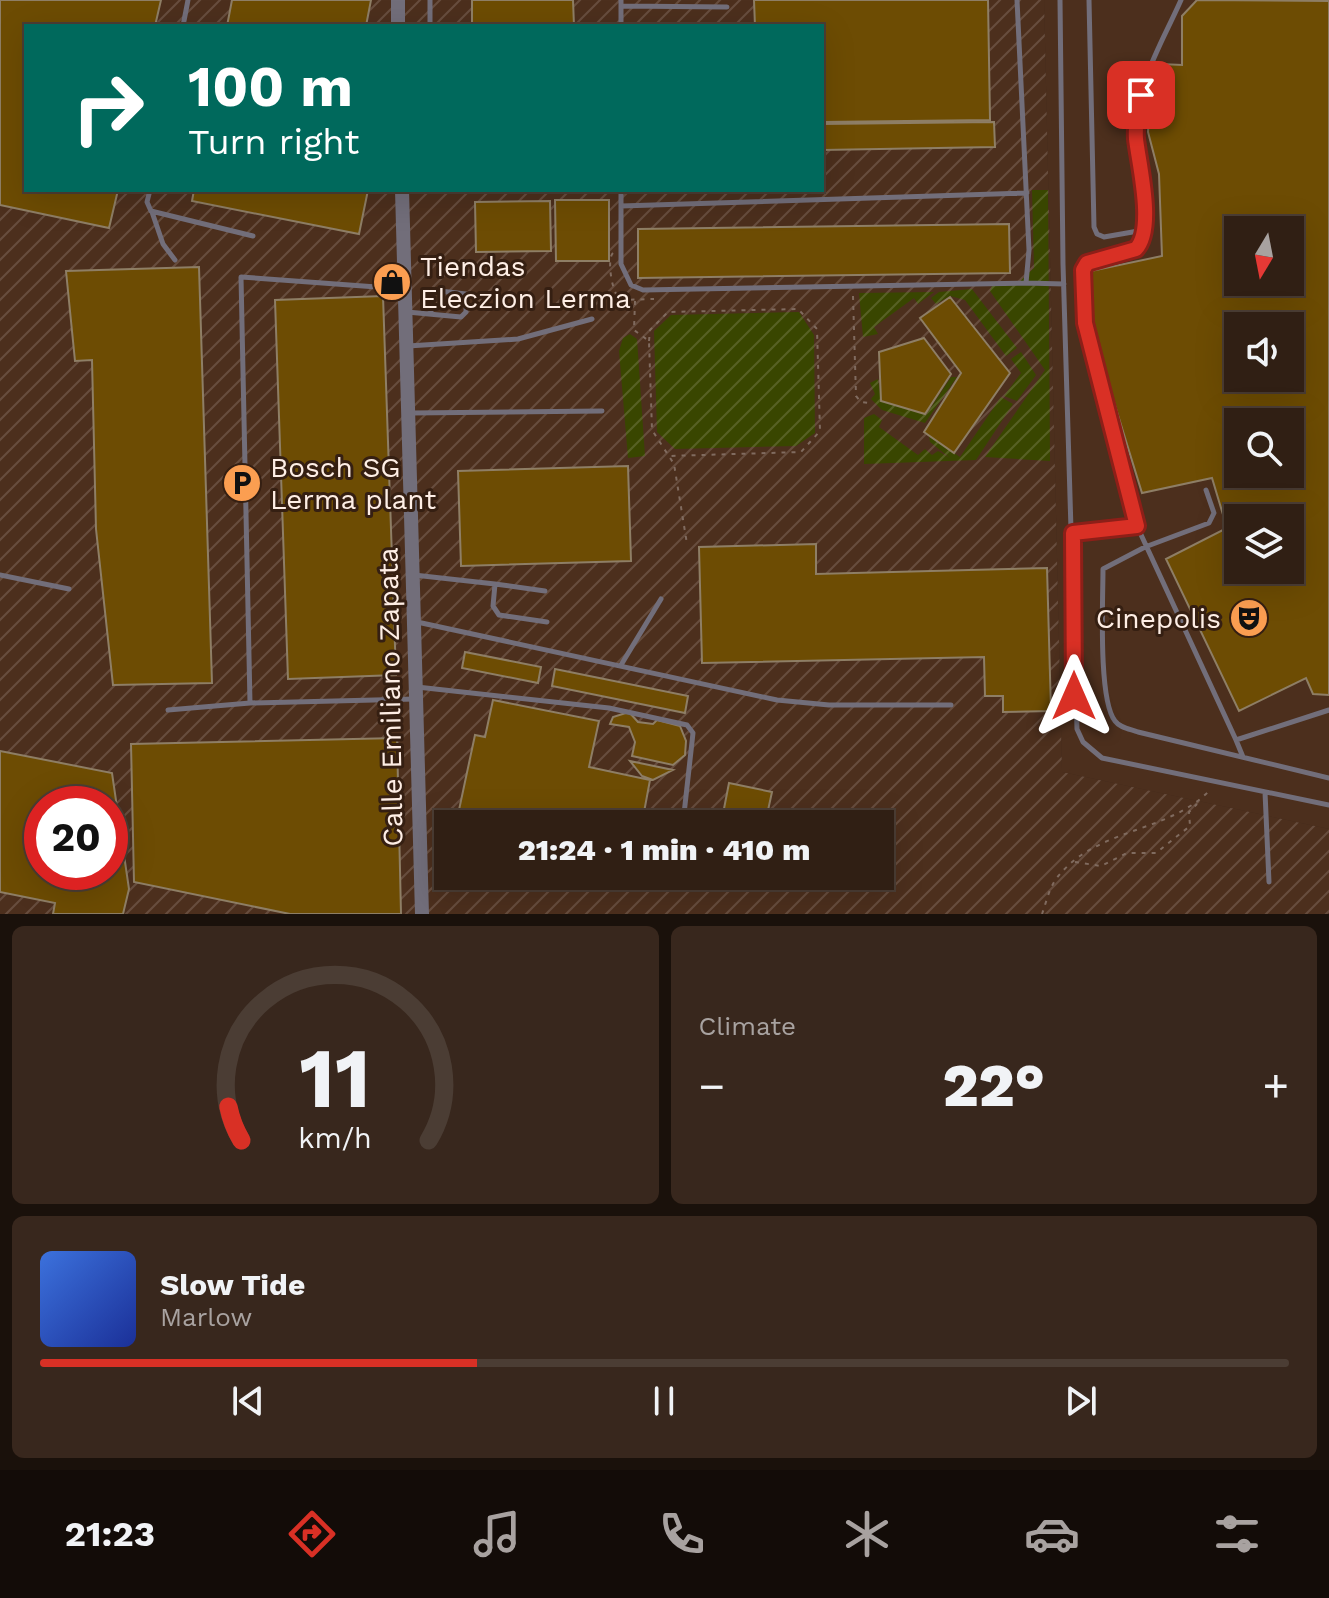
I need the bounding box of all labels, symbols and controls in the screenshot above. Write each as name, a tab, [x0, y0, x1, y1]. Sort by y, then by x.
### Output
text: 100 m	[188, 54, 353, 120]
icon: right	[56, 56, 160, 160]
pin	[1107, 61, 1175, 129]
icon: arrive	[1119, 73, 1163, 117]
text: Turn right	[188, 121, 359, 163]
north arrow	[1224, 216, 1304, 296]
map controls	[1224, 216, 1304, 584]
place label: Tiendas Eleczion Lerma	[420, 250, 631, 315]
shop icon: Tiendas Eleczion Lerma	[371, 261, 413, 303]
button: sound	[1224, 312, 1304, 392]
button: search	[1224, 408, 1304, 488]
place label: Bosch SG Lerma plant	[270, 451, 436, 516]
parking icon: Bosch SG Lerma plant	[221, 462, 263, 504]
button: layers	[1224, 504, 1304, 584]
street label: Calle Emiliano Zapata	[371, 547, 410, 847]
theatre icon: Cinepolis	[1228, 597, 1270, 639]
place label: Cinepolis	[1096, 602, 1221, 635]
position arrow	[1032, 654, 1116, 738]
speed limit sign: 20	[24, 786, 128, 890]
text: 21:24 · 1 min · 410 m	[518, 832, 810, 867]
text: Climate	[699, 1011, 796, 1041]
text: 11	[299, 1030, 371, 1127]
text: 22°	[942, 1050, 1045, 1121]
text: −	[699, 1060, 725, 1112]
text: +	[1262, 1060, 1289, 1112]
text: km/h	[298, 1121, 372, 1155]
text: Slow Tide	[160, 1267, 305, 1302]
text: Marlow	[160, 1302, 252, 1332]
icon: previous	[226, 1379, 270, 1423]
icon: pause	[642, 1379, 686, 1423]
icon: next	[1059, 1379, 1103, 1423]
icon: directions	[284, 1506, 340, 1562]
icon: music	[469, 1506, 525, 1562]
icon: phone	[654, 1506, 710, 1562]
icon: climate	[839, 1506, 895, 1562]
icon: car	[1024, 1506, 1080, 1562]
icon: filters	[1209, 1506, 1265, 1562]
text: 21:23	[64, 1513, 155, 1555]

